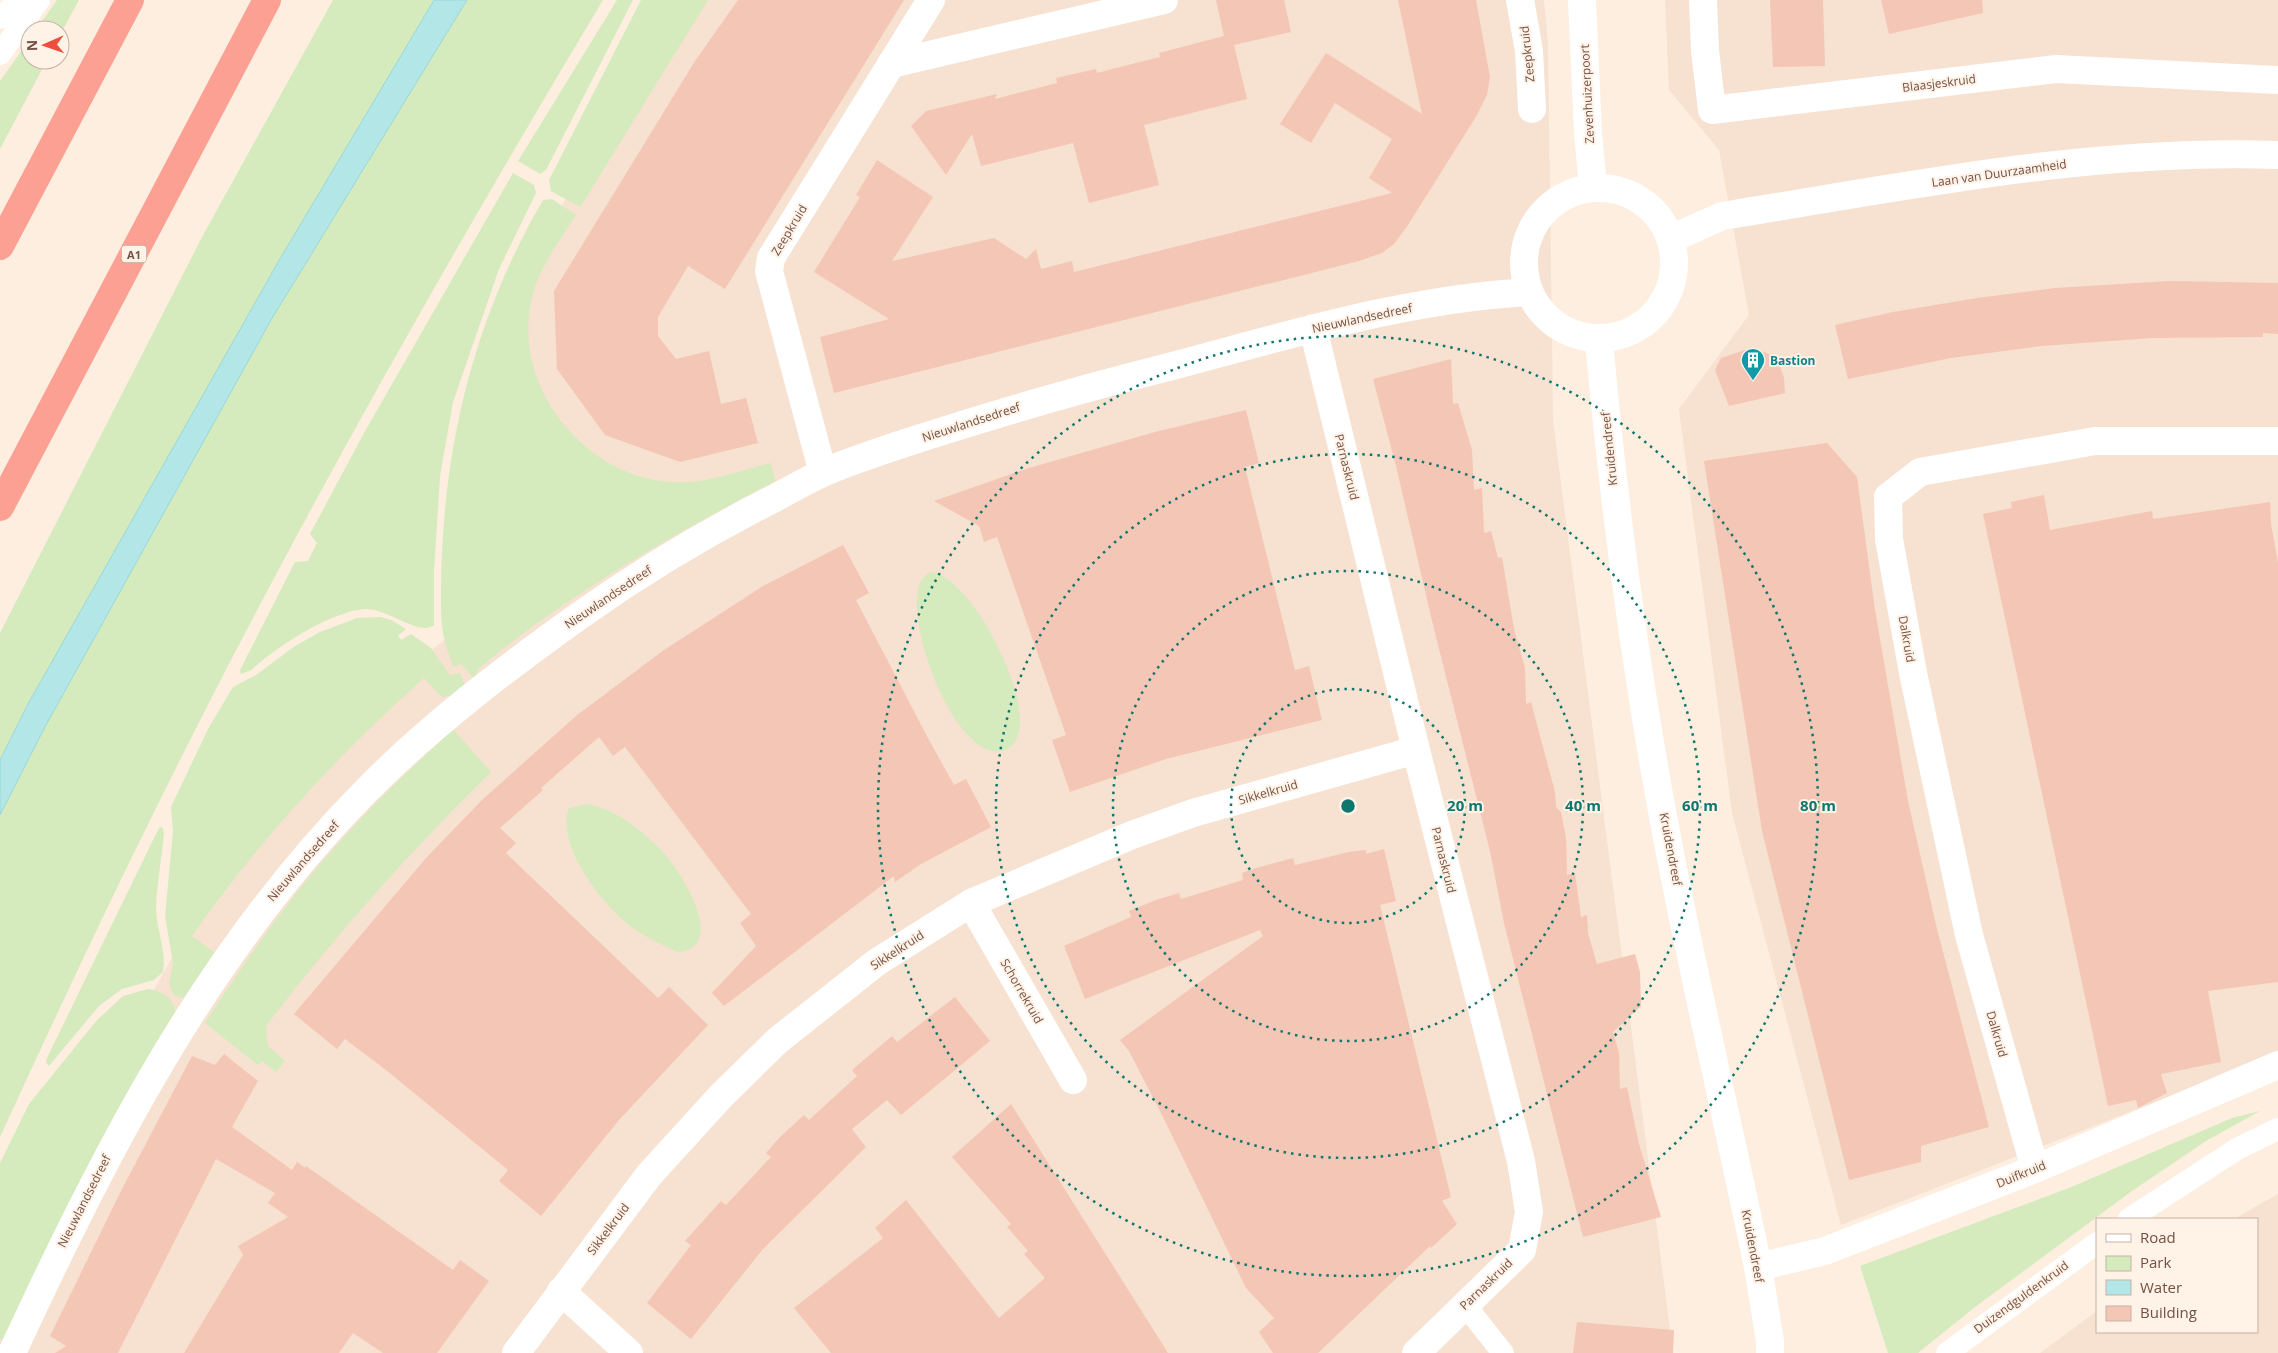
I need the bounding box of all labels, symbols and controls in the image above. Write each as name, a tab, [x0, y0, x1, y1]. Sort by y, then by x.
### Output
north arrow	[20, 20, 70, 70]
street label: Zeepkruid	[1516, 25, 1538, 83]
text: N	[22, 39, 41, 51]
street label: Zevenhuizerpoort	[1576, 44, 1598, 144]
street label: Blaasjeskruid	[1901, 70, 1977, 96]
street label: Laan van Duurzaamheid	[1930, 155, 2068, 191]
street label: Zeepkruid	[767, 201, 811, 259]
road number: A1	[122, 245, 146, 262]
street label: Nieuwlandsedreef	[1310, 299, 1415, 337]
building icon: Bastion	[1740, 347, 1766, 381]
place label: Bastion	[1770, 352, 1815, 369]
street label: Nieuwlandsedreef	[920, 398, 1023, 446]
street label: Kruidendreef	[1597, 410, 1621, 487]
street label: Parnaskruid	[1331, 432, 1363, 502]
street label: Nieuwlandsedreef	[561, 561, 656, 633]
street label: Dalkruid	[1895, 614, 1919, 664]
street label: Sikkelkruid	[1236, 775, 1300, 809]
text: 20 m	[1447, 795, 1483, 815]
text: 40 m	[1565, 795, 1601, 815]
text: 60 m	[1682, 795, 1718, 815]
text: 80 m	[1800, 795, 1836, 815]
centre of rings	[1339, 797, 1357, 815]
street label: Kruidendreef	[1656, 811, 1687, 888]
street label: Nieuwlandsedreef	[263, 816, 344, 905]
street label: Parnaskruid	[1428, 825, 1460, 895]
street label: Sikkelkruid	[867, 926, 927, 974]
street label: Schorrekruid	[997, 955, 1047, 1027]
street label: Dalkruid	[1982, 1009, 2012, 1059]
street label: Nieuwlandsedreef	[53, 1151, 115, 1250]
street label: Duifkruid	[1994, 1156, 2048, 1192]
street label: Sikkelkruid	[583, 1200, 633, 1258]
street label: Kruidendreef	[1738, 1208, 1769, 1285]
legend	[2096, 1218, 2258, 1333]
text: Road	[2140, 1227, 2176, 1247]
text: Park	[2140, 1252, 2171, 1272]
street label: Parnaskruid	[1456, 1254, 1516, 1314]
street label: Duizendguldenkruid	[1970, 1257, 2072, 1337]
text: Water	[2140, 1277, 2182, 1297]
text: Building	[2140, 1302, 2197, 1322]

